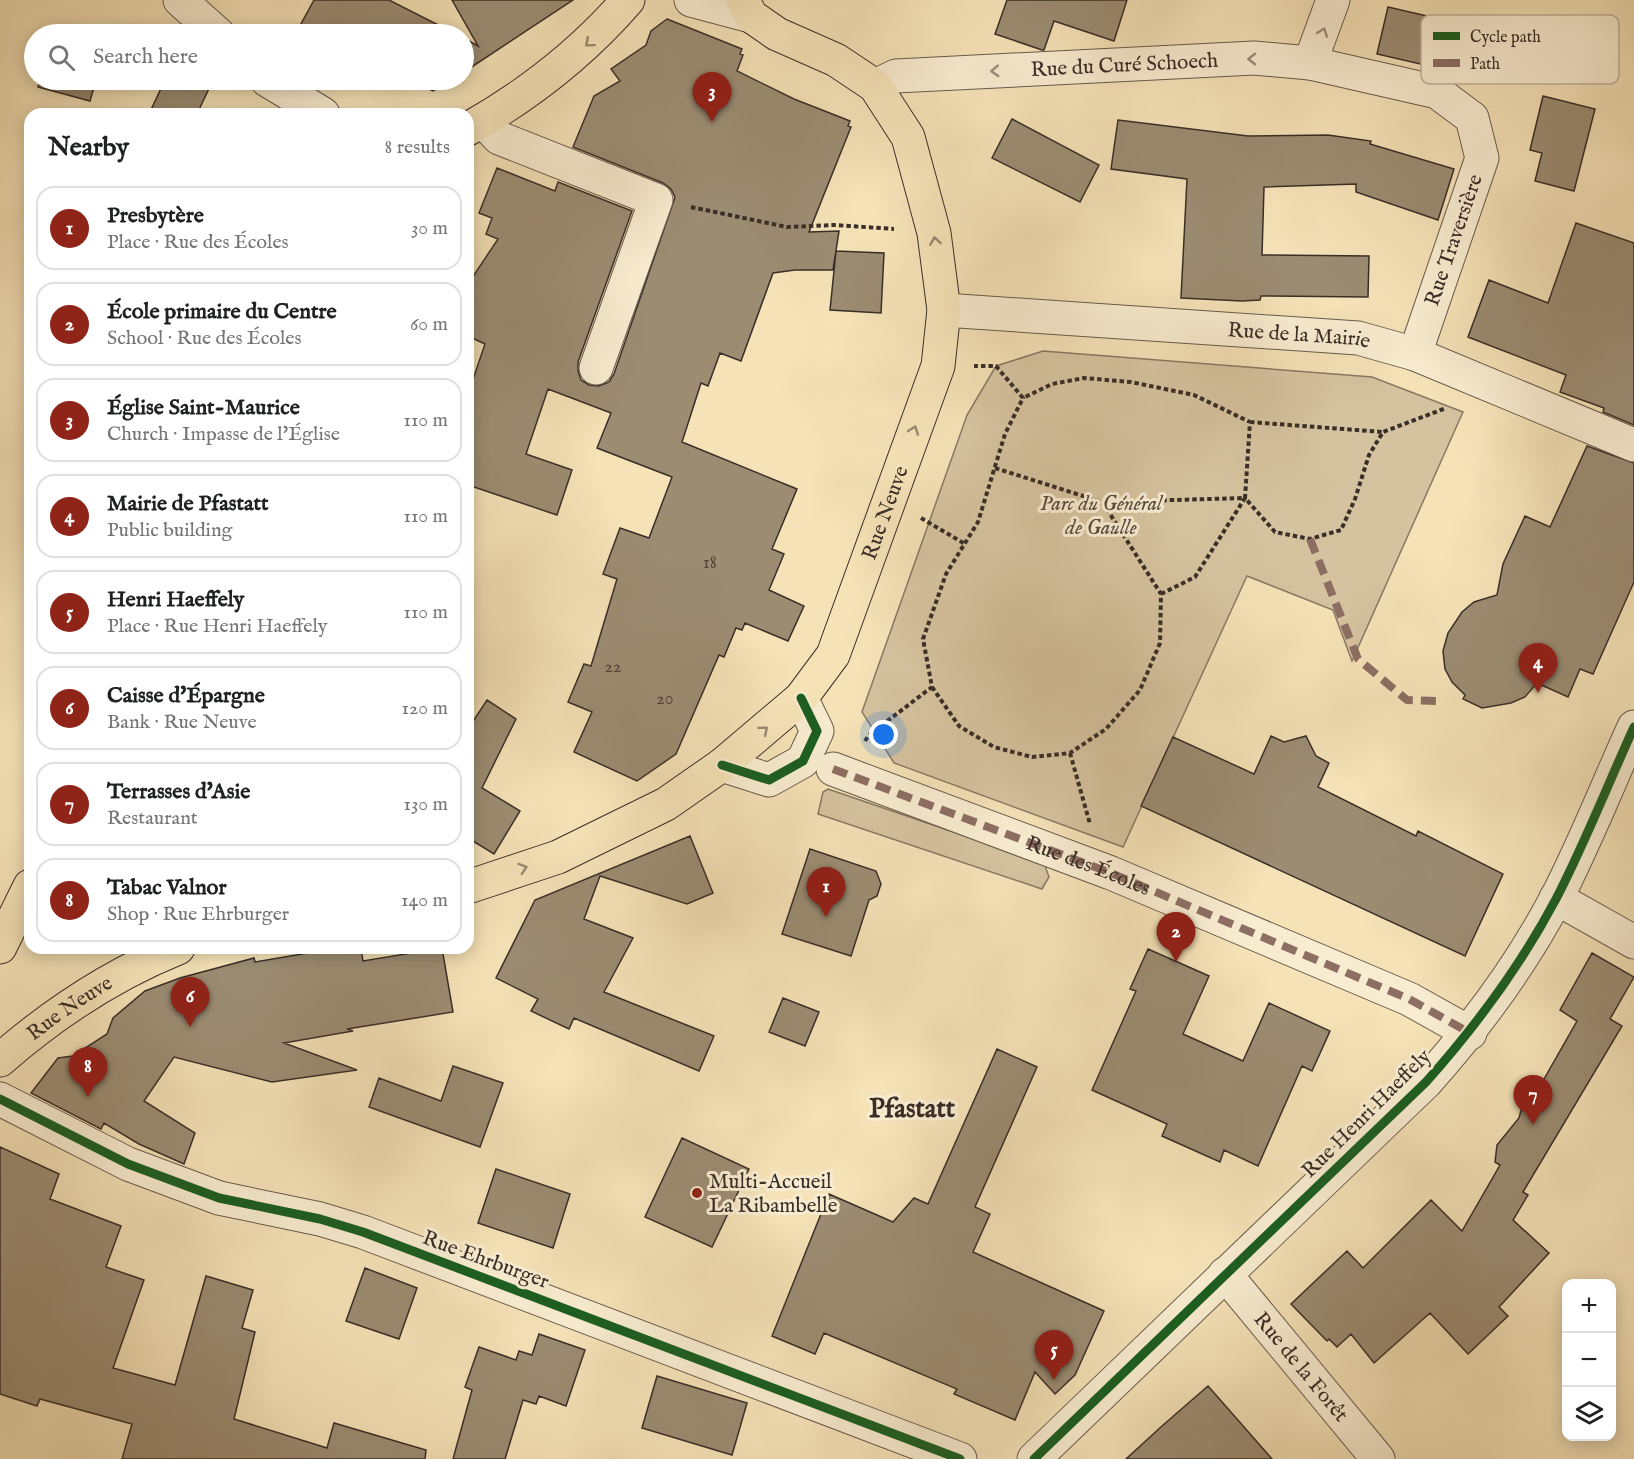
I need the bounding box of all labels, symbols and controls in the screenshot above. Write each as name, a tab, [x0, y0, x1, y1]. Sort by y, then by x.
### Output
legend	[1421, 15, 1619, 84]
search box	[24, 24, 474, 90]
one-way arrow	[1315, 27, 1328, 38]
text: Cycle path	[1470, 28, 1541, 48]
one-way arrow	[585, 35, 596, 46]
icon: search	[45, 41, 78, 74]
text: Search here	[93, 43, 198, 71]
street label: Rue du Curé Schoech	[1030, 48, 1219, 84]
one-way arrow	[1248, 53, 1257, 65]
text: Path	[1470, 55, 1501, 75]
one-way arrow	[990, 64, 999, 77]
pin: 3	[692, 72, 732, 122]
text: Nearby	[48, 131, 129, 164]
text: 8 results	[384, 135, 450, 160]
street label: Rue Traversière	[1419, 171, 1490, 310]
text: Presbytère	[107, 202, 204, 230]
text: 1	[66, 216, 73, 241]
text: 30 m	[411, 216, 448, 241]
text: Place · Rue des Écoles	[107, 230, 289, 255]
one-way arrow	[929, 236, 941, 245]
text: École primaire du Centre	[107, 298, 337, 326]
text: 2	[65, 312, 74, 337]
text: 60 m	[410, 312, 448, 337]
street label: Rue de la Mairie	[1227, 317, 1374, 356]
text: School · Rue des Écoles	[107, 326, 302, 351]
text: Église Saint-Maurice	[107, 394, 300, 422]
text: 3	[66, 408, 73, 433]
text: 110 m	[404, 408, 448, 433]
text: Church · Impasse de l'Église	[107, 422, 340, 447]
one-way arrow	[907, 425, 919, 436]
street label: Rue Neuve	[857, 462, 916, 564]
text: Mairie de Pfastatt	[107, 490, 269, 518]
park label: Parc du Général de Gaulle	[1040, 491, 1164, 542]
text: 4	[65, 504, 74, 529]
text: 110 m	[404, 504, 448, 529]
text: Public building	[107, 518, 232, 543]
house number: 18	[703, 552, 717, 575]
text: Henri Haeffely	[107, 586, 244, 614]
text: 5	[66, 600, 73, 625]
text: 110 m	[404, 600, 448, 625]
text: Place · Rue Henri Haeffely	[107, 614, 328, 639]
pin: 4	[1518, 644, 1558, 693]
house number: 22	[605, 656, 621, 679]
text: Caisse d'Épargne	[107, 682, 265, 710]
house number: 20	[656, 688, 674, 711]
text: 6	[65, 696, 74, 721]
text: 120 m	[402, 696, 448, 721]
text: Bank · Rue Neuve	[107, 710, 257, 735]
your location	[869, 720, 898, 749]
one-way arrow	[757, 726, 768, 737]
text: Terrasses d'Asie	[107, 778, 250, 806]
text: 7	[65, 792, 74, 817]
text: 130 m	[403, 792, 448, 817]
text: Restaurant	[107, 806, 198, 831]
street label: Rue des Écoles	[1022, 830, 1154, 903]
one-way arrow	[518, 863, 528, 875]
pin: 1	[806, 868, 846, 917]
text: Tabac Valnor	[107, 874, 227, 902]
text: 8	[66, 888, 73, 913]
text: 140 m	[401, 888, 448, 913]
text: Shop · Rue Ehrburger	[107, 902, 289, 927]
pin: 2	[1156, 912, 1196, 962]
street label: Rue Neuve	[22, 970, 118, 1047]
pin: 6	[170, 978, 210, 1027]
street label: Rue Henri Haeffely	[1297, 1043, 1438, 1184]
pin: 8	[68, 1048, 107, 1097]
pin: 7	[1514, 1076, 1552, 1125]
district label: Pfastatt	[869, 1093, 956, 1127]
place label: Multi-Accueil La Ribambelle	[709, 1169, 838, 1220]
marker: Multi-Accueil La Ribambelle	[690, 1186, 704, 1200]
street label: Rue Ehrburger	[418, 1225, 553, 1296]
map controls	[1562, 1279, 1616, 1441]
button: +	[1562, 1279, 1616, 1333]
street label: Rue de la Forêt	[1247, 1307, 1354, 1428]
pin: 5	[1034, 1330, 1074, 1380]
button: −	[1562, 1333, 1616, 1387]
button: layers	[1562, 1387, 1616, 1441]

